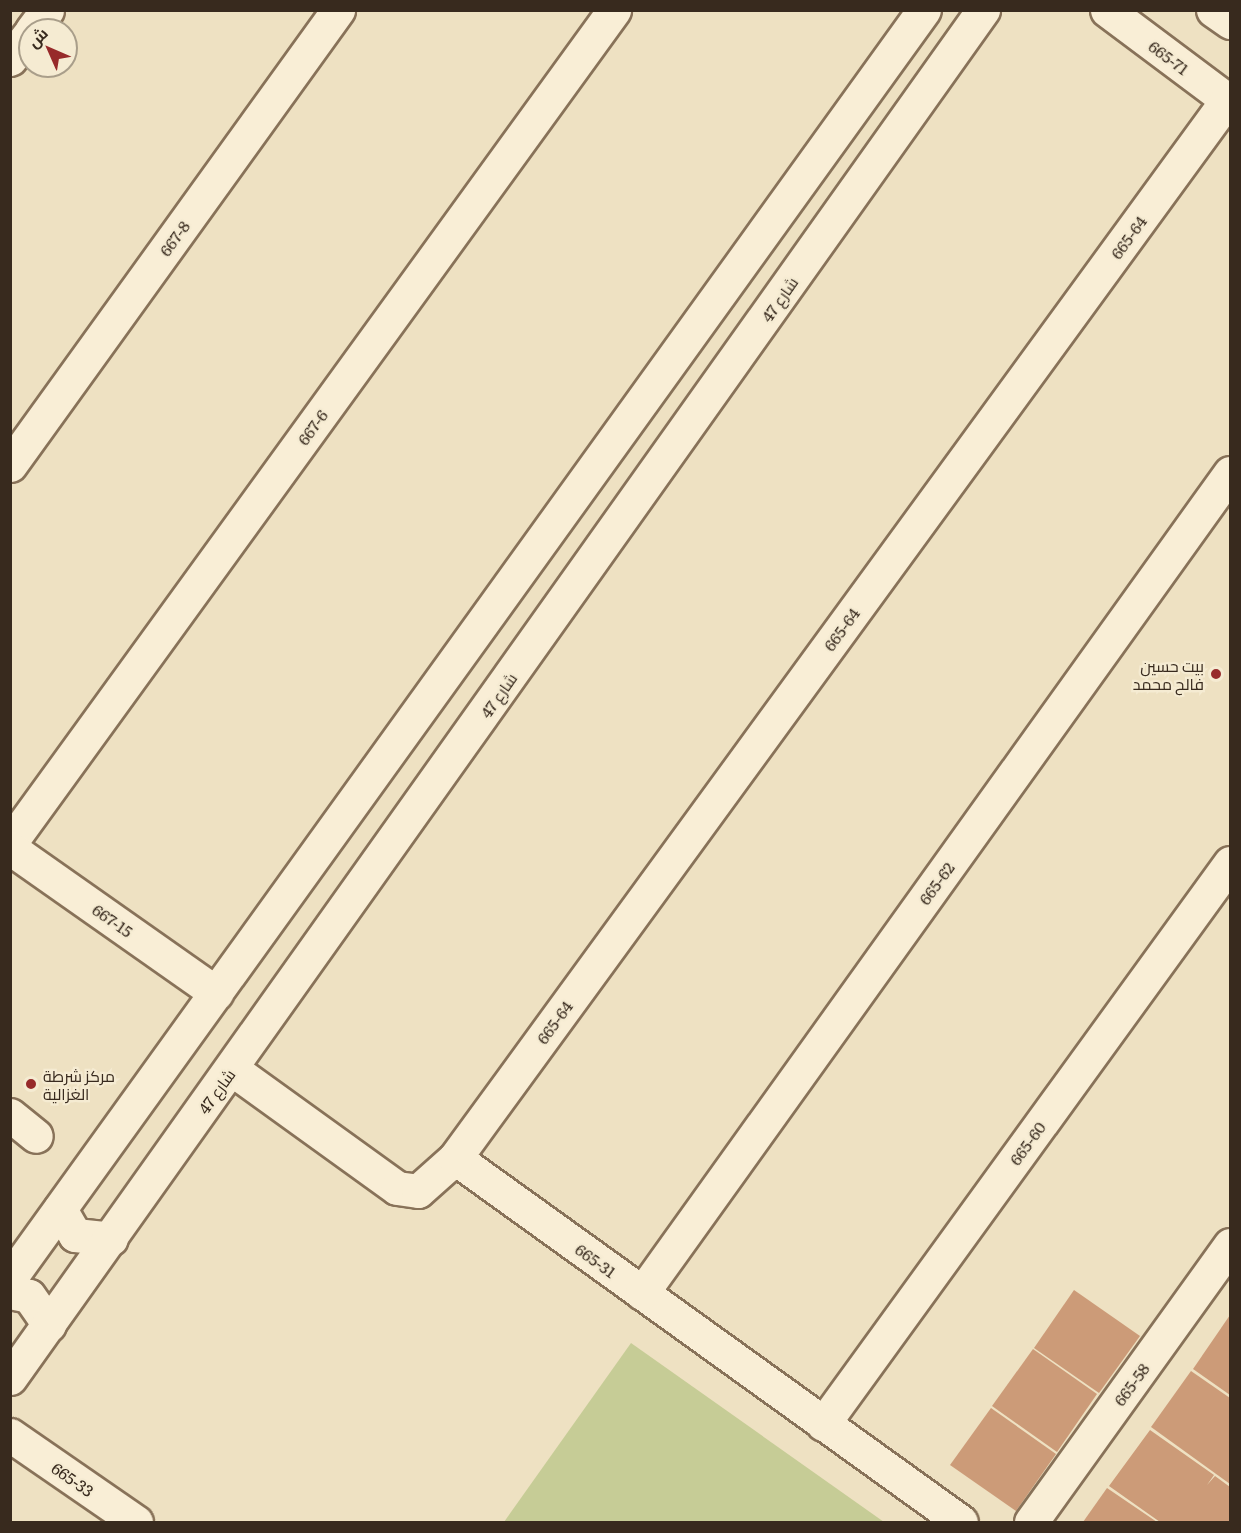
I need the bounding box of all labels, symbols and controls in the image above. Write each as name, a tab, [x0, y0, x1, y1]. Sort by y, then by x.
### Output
north arrow	[18, 18, 78, 78]
text: ش	[21, 21, 52, 52]
street label: 665-71	[1145, 36, 1193, 78]
street label: 665-64	[1106, 212, 1150, 262]
street label: 667-8	[155, 217, 193, 259]
street label: شارع 47	[757, 273, 801, 325]
street label: 667-6	[293, 406, 331, 448]
street label: 665-64	[819, 604, 863, 654]
place label: بيت حسين فالح محمد	[1133, 655, 1204, 693]
marker: بيت حسين فالح محمد	[1209, 667, 1223, 681]
street label: شارع 47	[476, 669, 520, 721]
street label: 665-62	[914, 858, 958, 908]
street label: 667-15	[89, 899, 137, 941]
street label: 665-64	[532, 997, 576, 1047]
place label: مركز شرطة الغزالية	[43, 1065, 115, 1103]
street label: شارع 47	[193, 1065, 239, 1117]
marker: مركز شرطة الغزالية	[24, 1077, 38, 1091]
street label: 665-60	[1005, 1118, 1049, 1168]
street label: 665-31	[572, 1239, 620, 1281]
street label: 665-58	[1109, 1359, 1153, 1409]
street label: 665-33	[48, 1458, 98, 1500]

